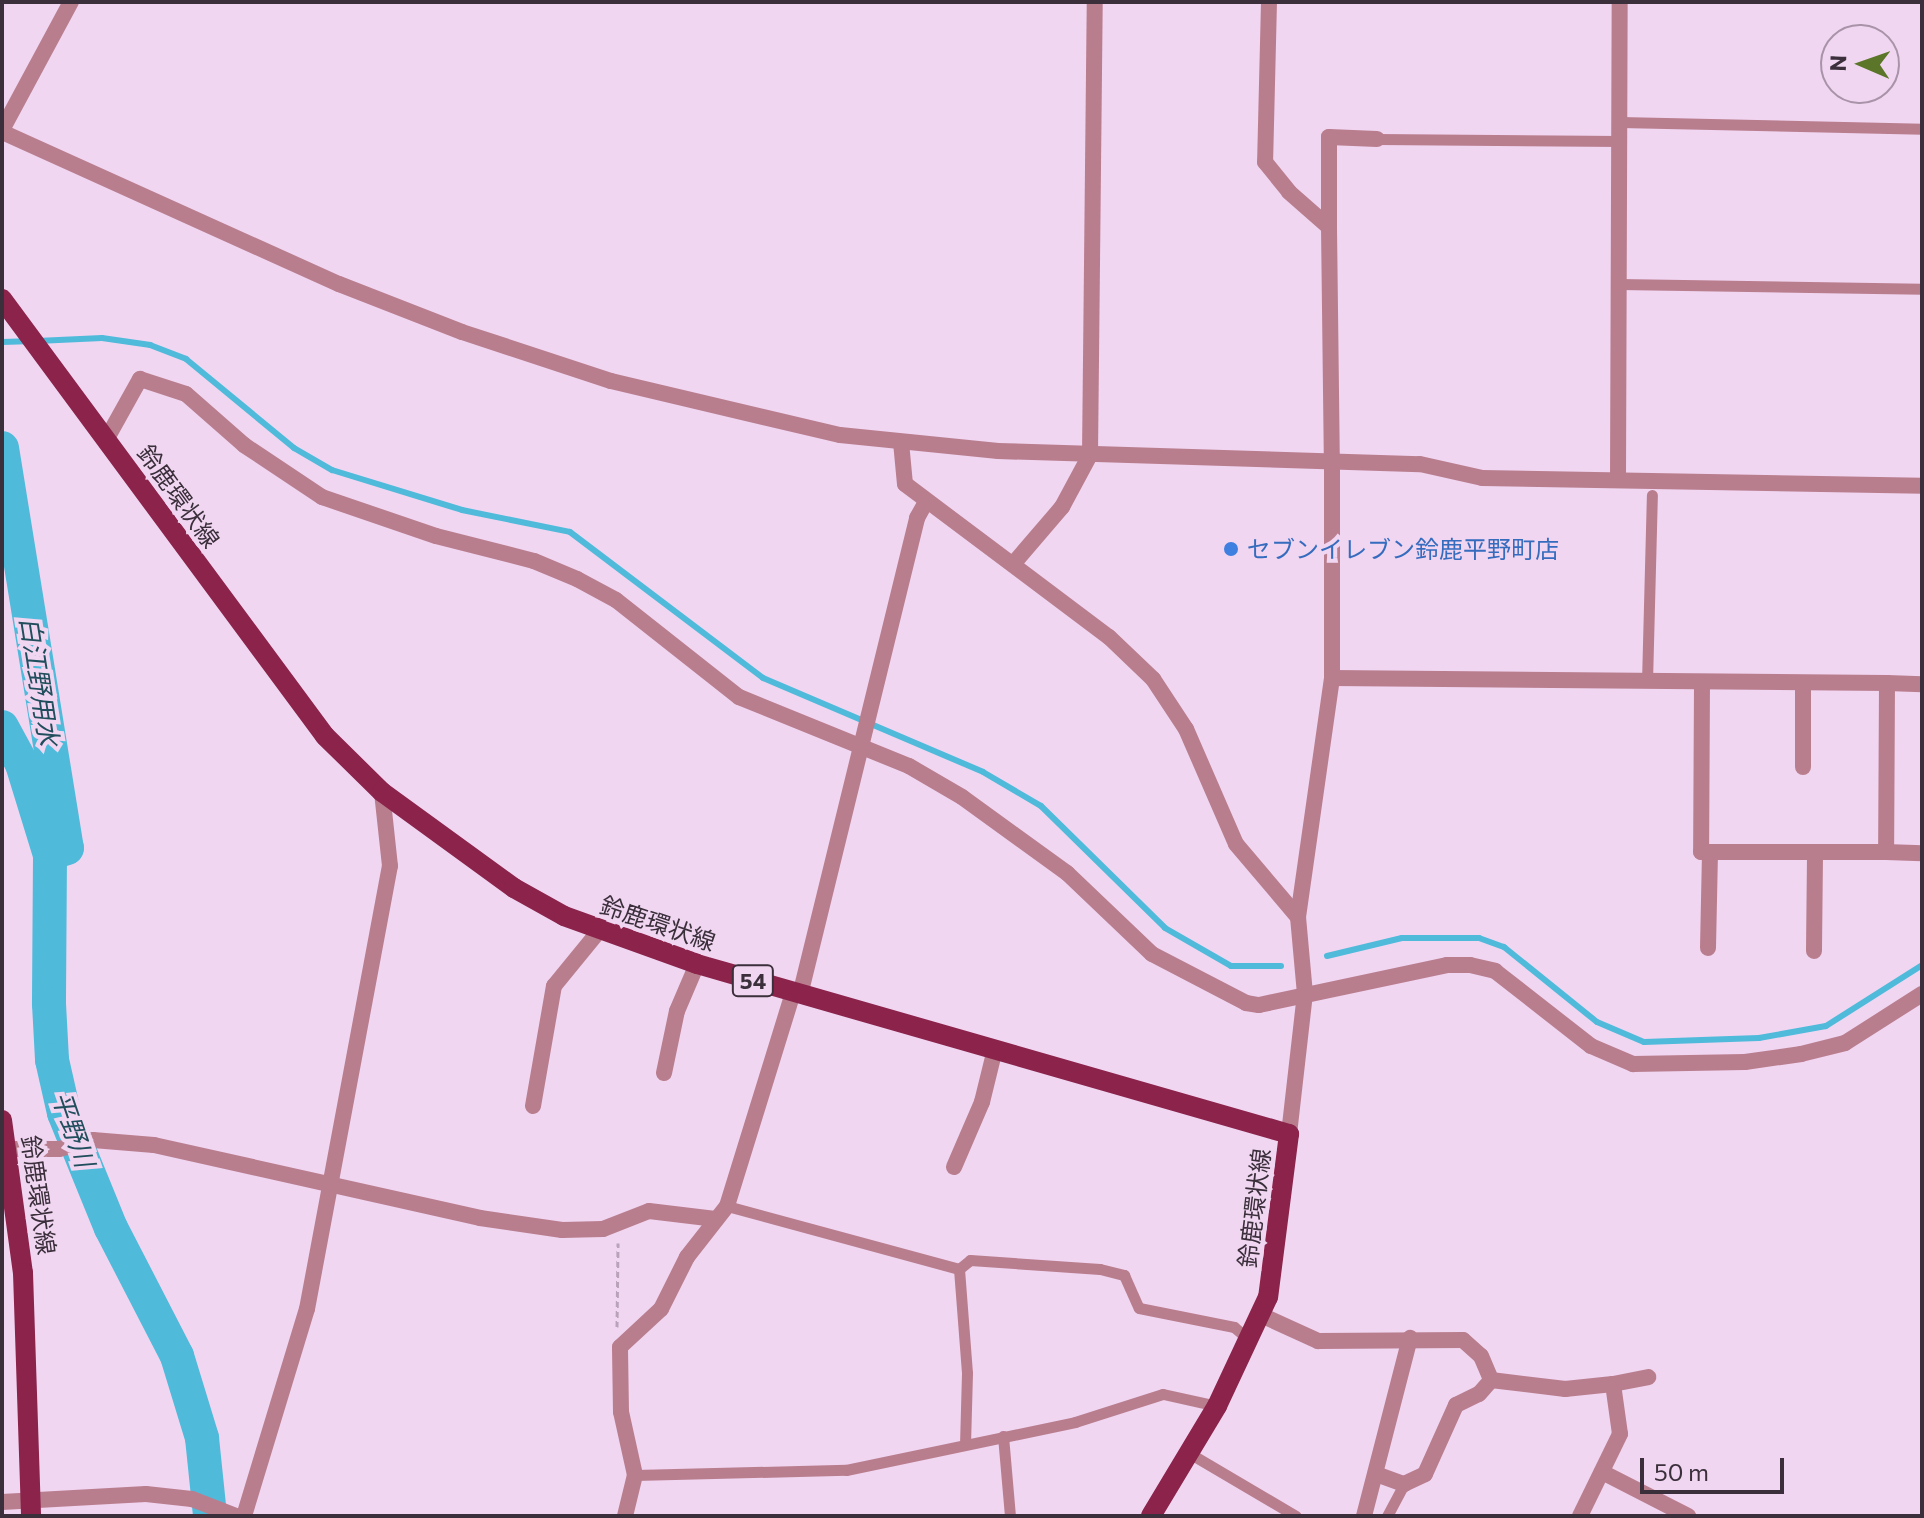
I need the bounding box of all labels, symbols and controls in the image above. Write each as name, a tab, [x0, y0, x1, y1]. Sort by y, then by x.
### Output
north arrow	[1820, 24, 1900, 104]
text: N	[1824, 54, 1851, 72]
street label: 鈴鹿環状線	[132, 439, 226, 553]
place label: セブンイレブン鈴鹿平野町店	[1247, 535, 1559, 563]
marker: セブンイレブン鈴鹿平野町店	[1222, 540, 1240, 558]
water label: 白江野用水	[14, 614, 66, 748]
street label: 鈴鹿環状線	[597, 890, 719, 956]
road number: 54	[731, 963, 775, 999]
water label: 平野川	[47, 1087, 101, 1171]
street label: 鈴鹿環状線	[16, 1134, 62, 1256]
street label: 鈴鹿環状線	[1232, 1147, 1276, 1269]
scale bar	[1644, 1442, 1788, 1492]
text: 50 m	[1654, 1457, 1709, 1486]

